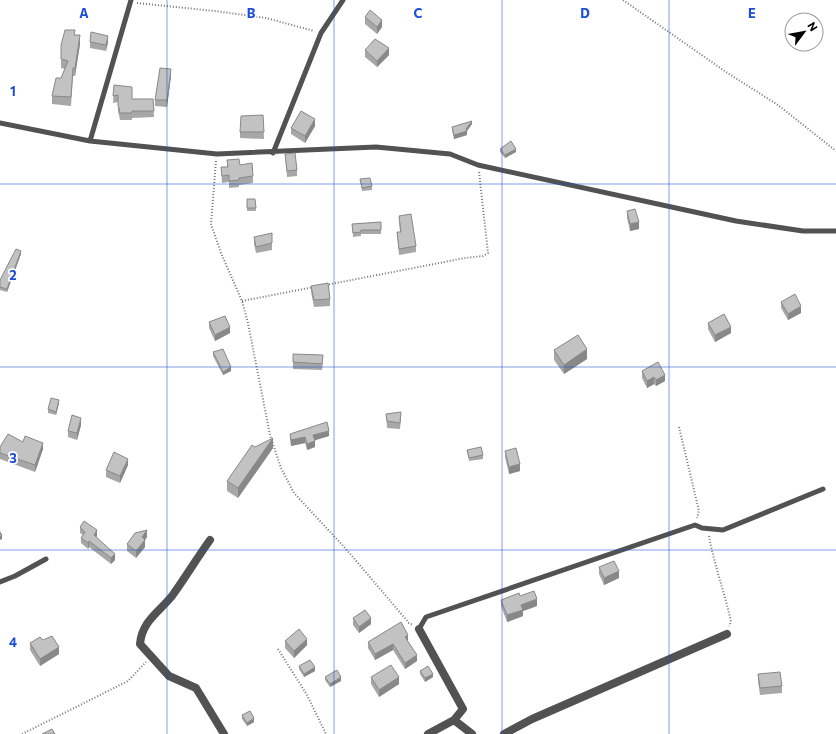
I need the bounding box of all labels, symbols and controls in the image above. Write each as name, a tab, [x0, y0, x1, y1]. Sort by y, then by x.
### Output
text: A	[79, 5, 89, 21]
text: B	[247, 5, 256, 21]
text: C	[414, 5, 423, 21]
text: D	[580, 5, 590, 21]
text: E	[748, 5, 756, 21]
north arrow	[784, 12, 824, 52]
text: N	[805, 19, 821, 33]
text: 1	[10, 83, 16, 99]
text: 2	[9, 267, 17, 283]
text: 3	[9, 450, 17, 466]
text: 4	[9, 634, 17, 650]

